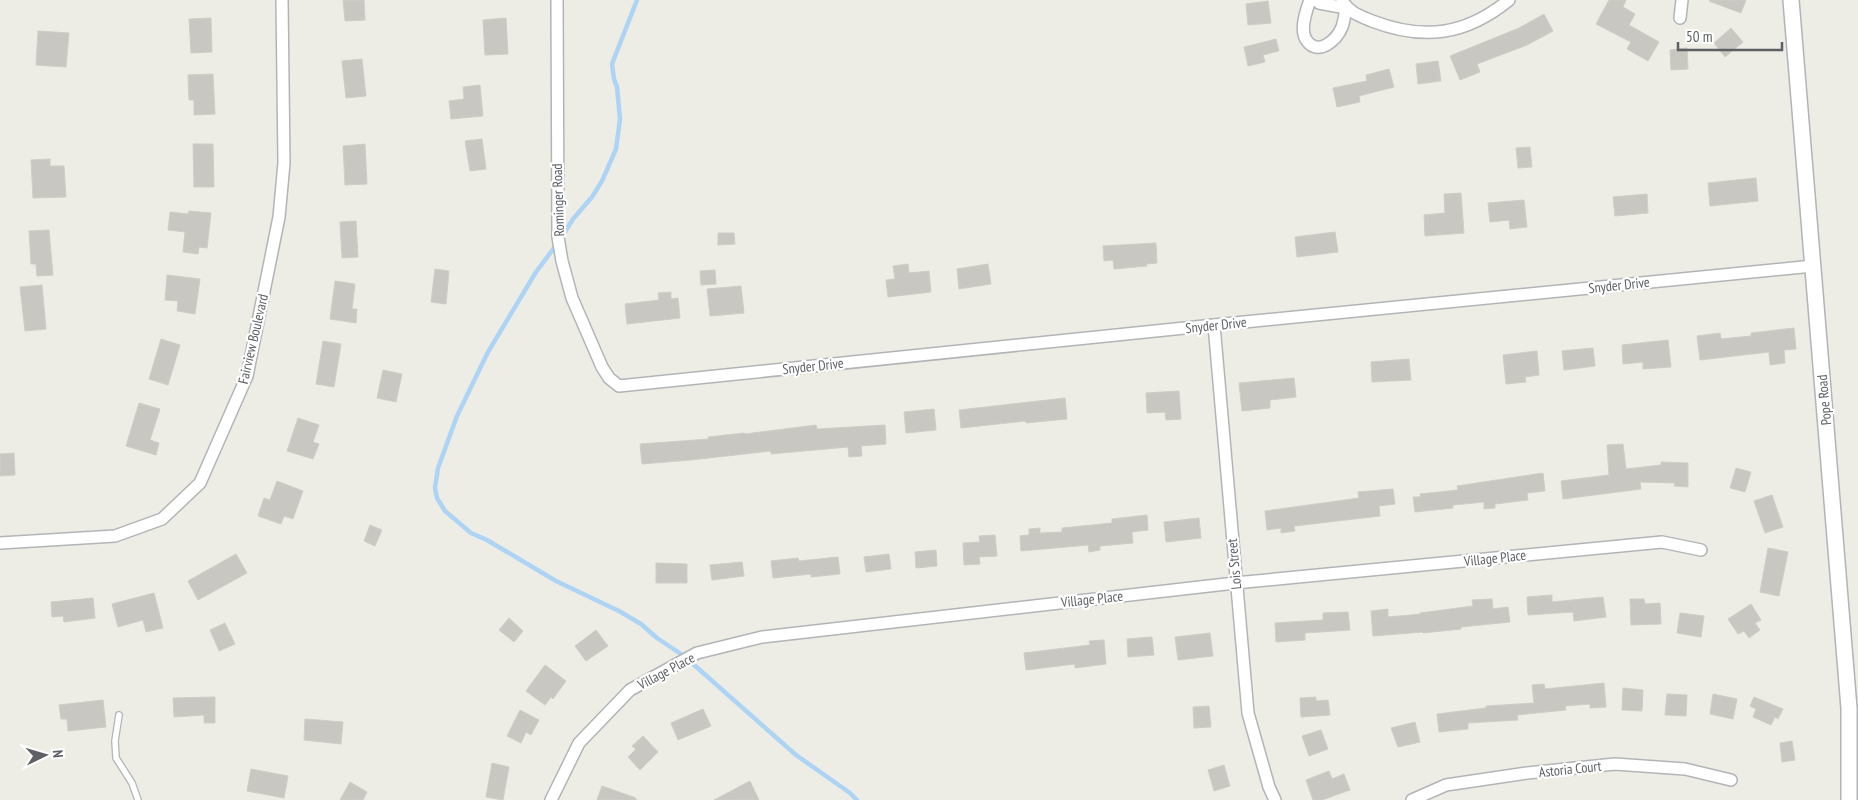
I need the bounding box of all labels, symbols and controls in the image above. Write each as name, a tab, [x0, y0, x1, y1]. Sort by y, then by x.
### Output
scale bar	[1678, 20, 1782, 52]
text: 50 m	[1686, 27, 1712, 46]
street label: Rominger Road	[548, 163, 568, 237]
street label: Snyder Drive	[1587, 273, 1651, 297]
street label: Fairview Boulevard	[234, 292, 272, 386]
street label: Snyder Drive	[1184, 313, 1248, 337]
street label: Snyder Drive	[781, 354, 845, 378]
street label: Pope Road	[1813, 374, 1835, 426]
street label: Lois Street	[1223, 538, 1245, 590]
street label: Village Place	[1462, 546, 1527, 570]
street label: Village Place	[1059, 587, 1124, 611]
street label: Village Place	[633, 648, 698, 694]
north arrow	[20, 730, 70, 780]
text: N	[49, 749, 67, 758]
street label: Astoria Court	[1538, 757, 1602, 781]

